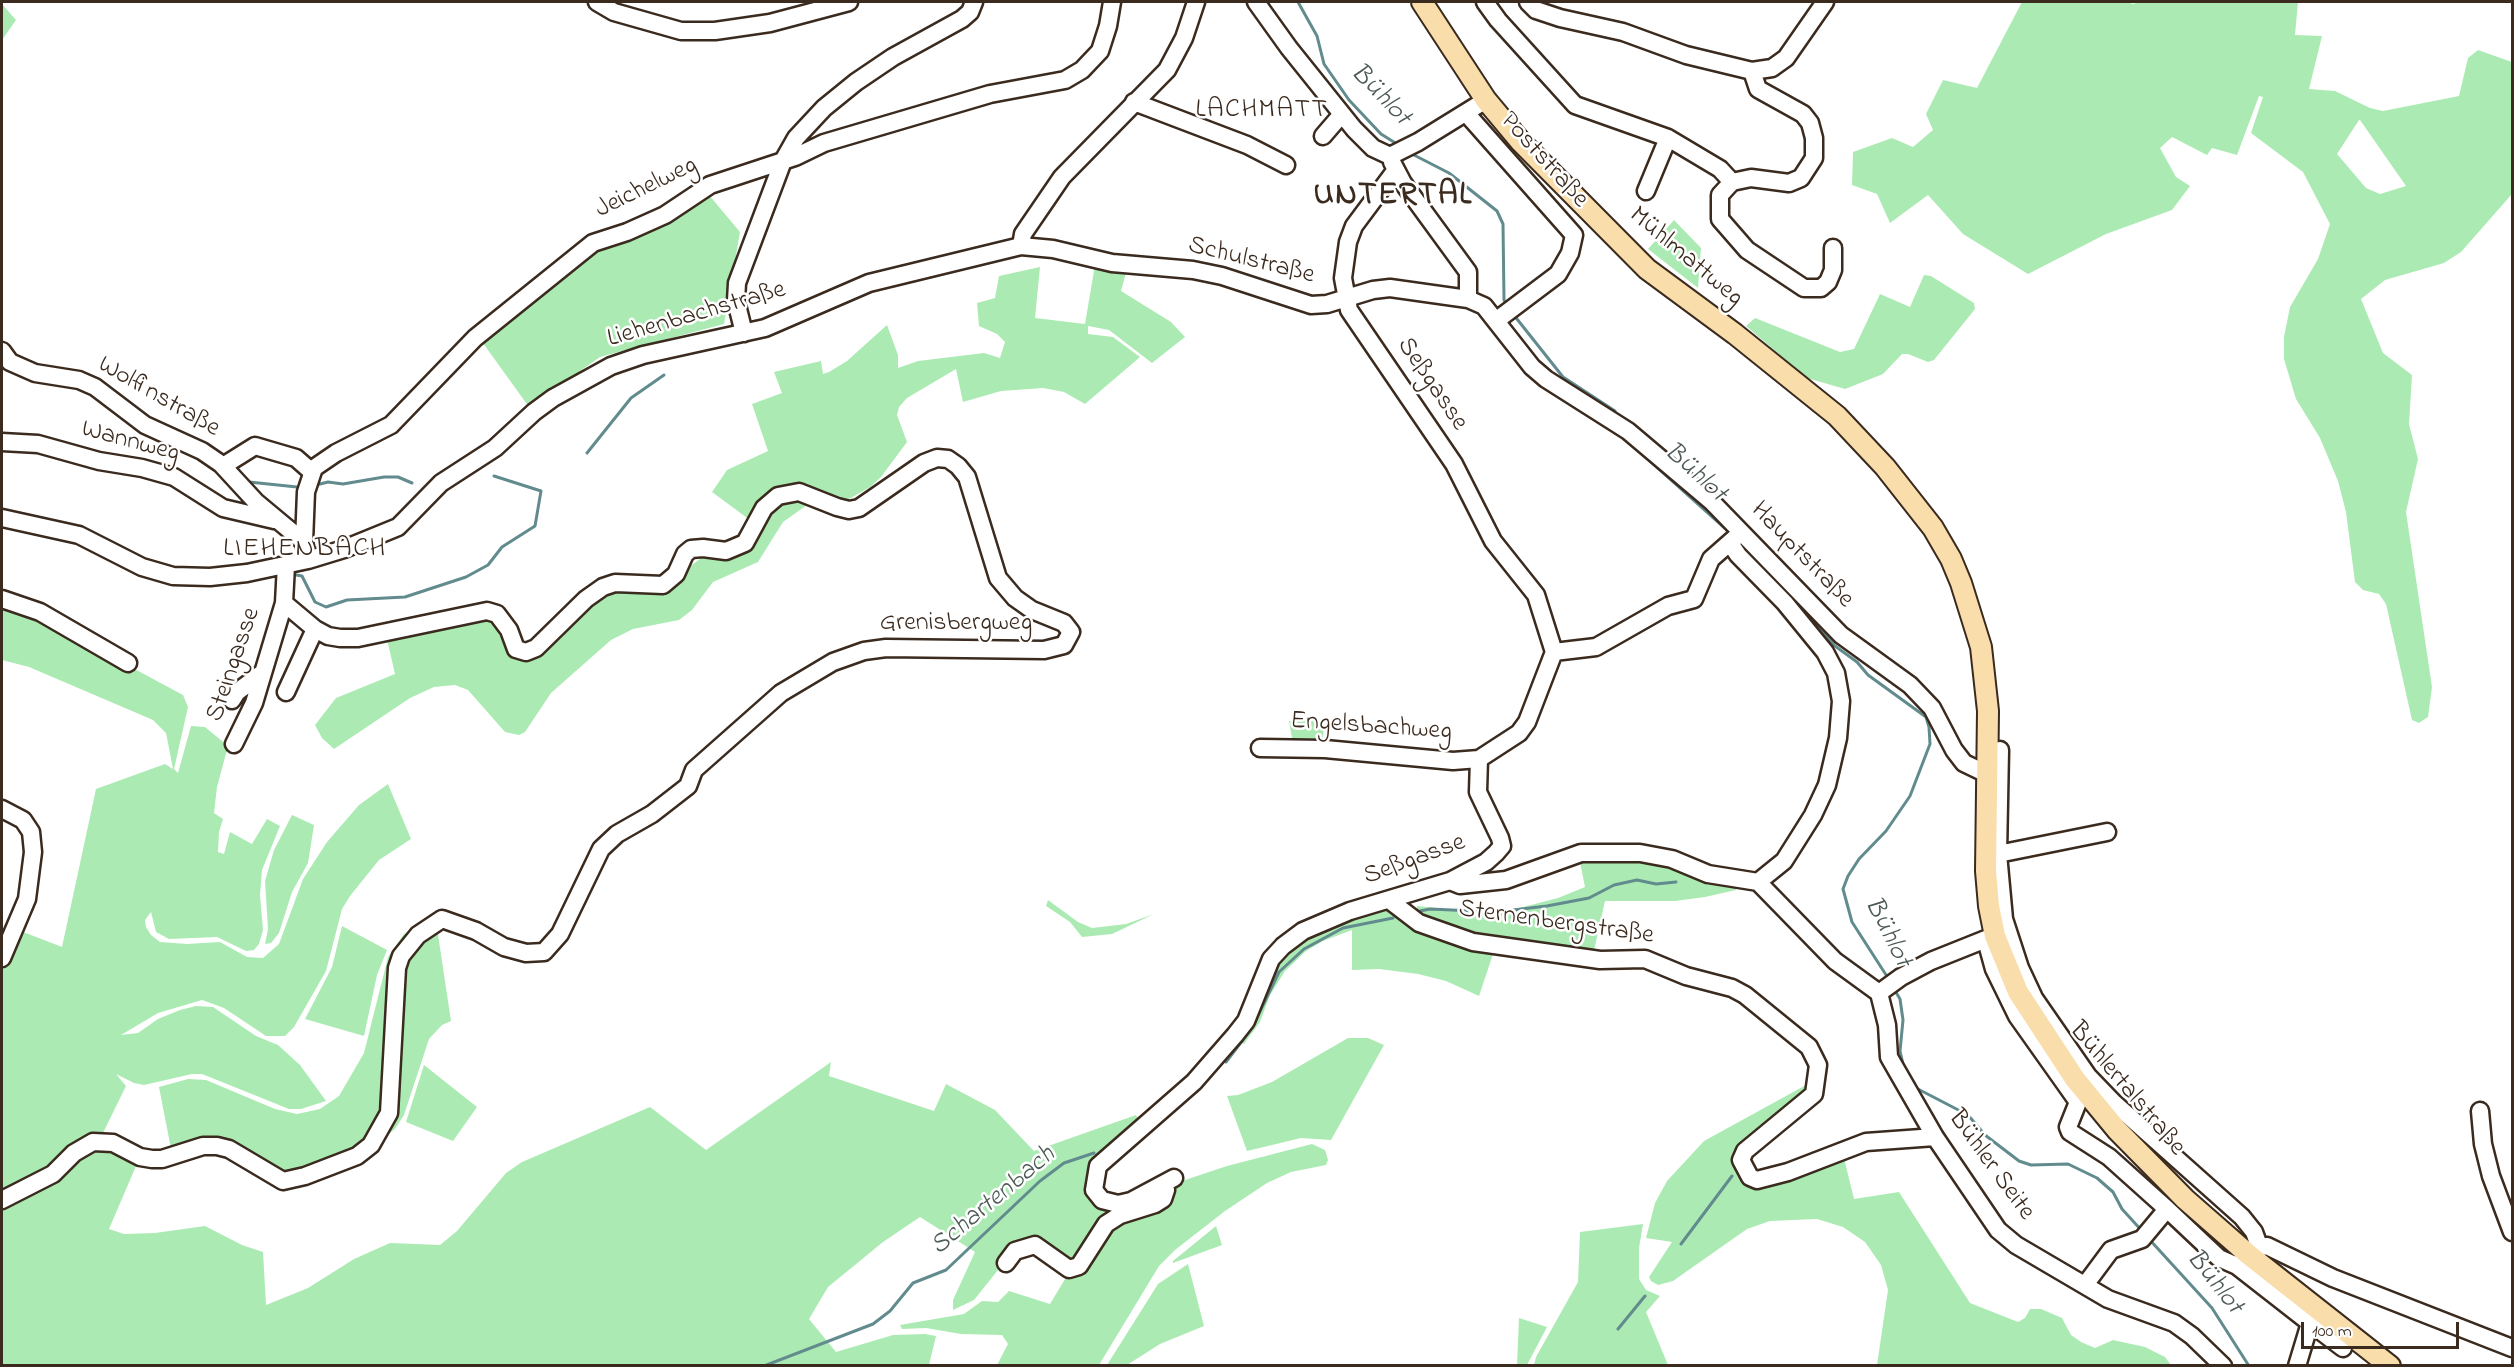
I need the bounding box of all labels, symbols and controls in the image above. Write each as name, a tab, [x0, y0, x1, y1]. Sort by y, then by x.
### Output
water label: Bühlot	[1342, 58, 1416, 134]
district label: LACHMATT	[1195, 96, 1329, 128]
street label: Poststraße	[1492, 107, 1594, 215]
street label: Jeichelweg	[591, 151, 703, 227]
district label: UNTERTAL	[1313, 179, 1473, 217]
street label: Mühlmattweg	[1622, 201, 1748, 315]
street label: Schulstraße	[1185, 231, 1317, 293]
street label: Liehenbachstraße	[604, 276, 790, 356]
street label: Seßgasse	[1388, 332, 1474, 438]
street label: Wolfinstraße	[91, 350, 225, 446]
street label: Wannweg	[78, 415, 182, 471]
water label: Bühlot	[1656, 437, 1732, 511]
street label: Hauptstraße	[1742, 496, 1860, 616]
district label: LIEHENBACH	[223, 535, 387, 567]
street label: Steingasse	[201, 604, 269, 726]
street label: Grenisbergweg	[880, 609, 1032, 641]
street label: Engelsbachweg	[1289, 707, 1453, 749]
street label: Seßgasse	[1360, 828, 1470, 894]
water label: Bühlot	[1855, 893, 1917, 973]
street label: Sternenbergstraße	[1456, 895, 1656, 953]
street label: Bühlertalstraße	[2061, 1017, 2191, 1163]
street label: Bühler Seite	[1940, 1105, 2040, 1227]
water label: Schartenbach	[925, 1140, 1063, 1264]
water label: Bühlot	[2177, 1244, 2249, 1322]
scale bar	[2304, 1310, 2462, 1348]
text: 100 m	[2312, 1319, 2352, 1345]

